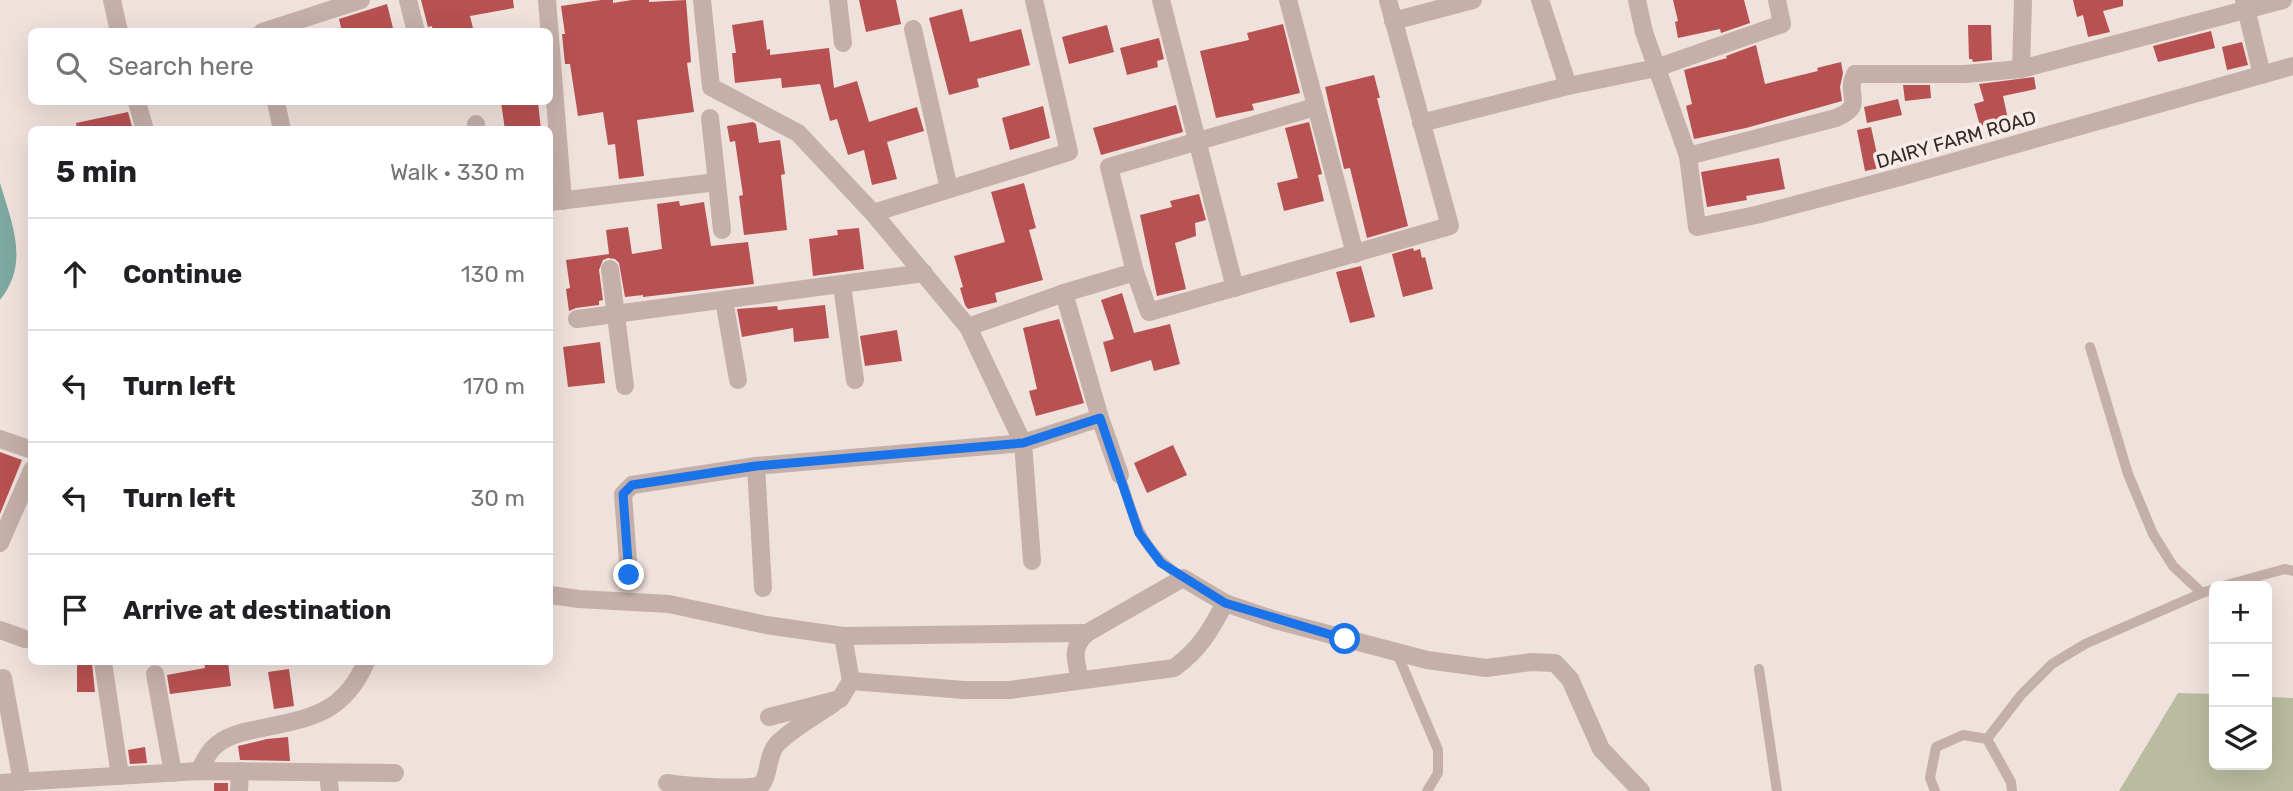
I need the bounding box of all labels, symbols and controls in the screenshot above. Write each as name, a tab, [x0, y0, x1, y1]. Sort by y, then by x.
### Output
search box	[28, 28, 553, 105]
icon: search	[52, 48, 90, 86]
text: Search here	[108, 51, 254, 82]
street label: DAIRY FARM ROAD	[1874, 106, 2039, 173]
text: 5 min	[56, 154, 137, 190]
text: Walk · 330 m	[390, 158, 525, 186]
icon: ahead	[56, 255, 94, 293]
text: Continue	[123, 259, 242, 290]
text: 130 m	[461, 260, 525, 288]
icon: left	[56, 367, 94, 405]
text: Turn left	[123, 371, 235, 402]
text: 170 m	[463, 372, 525, 400]
icon: left	[56, 479, 94, 517]
text: Turn left	[123, 483, 235, 514]
text: 30 m	[470, 484, 525, 512]
route end	[613, 559, 644, 590]
map controls	[2209, 581, 2272, 770]
button: +	[2209, 581, 2272, 644]
icon: arrive	[56, 591, 94, 629]
text: Arrive at destination	[123, 595, 391, 626]
route start	[1329, 623, 1360, 654]
button: −	[2209, 644, 2272, 707]
button: layers	[2209, 707, 2272, 770]

